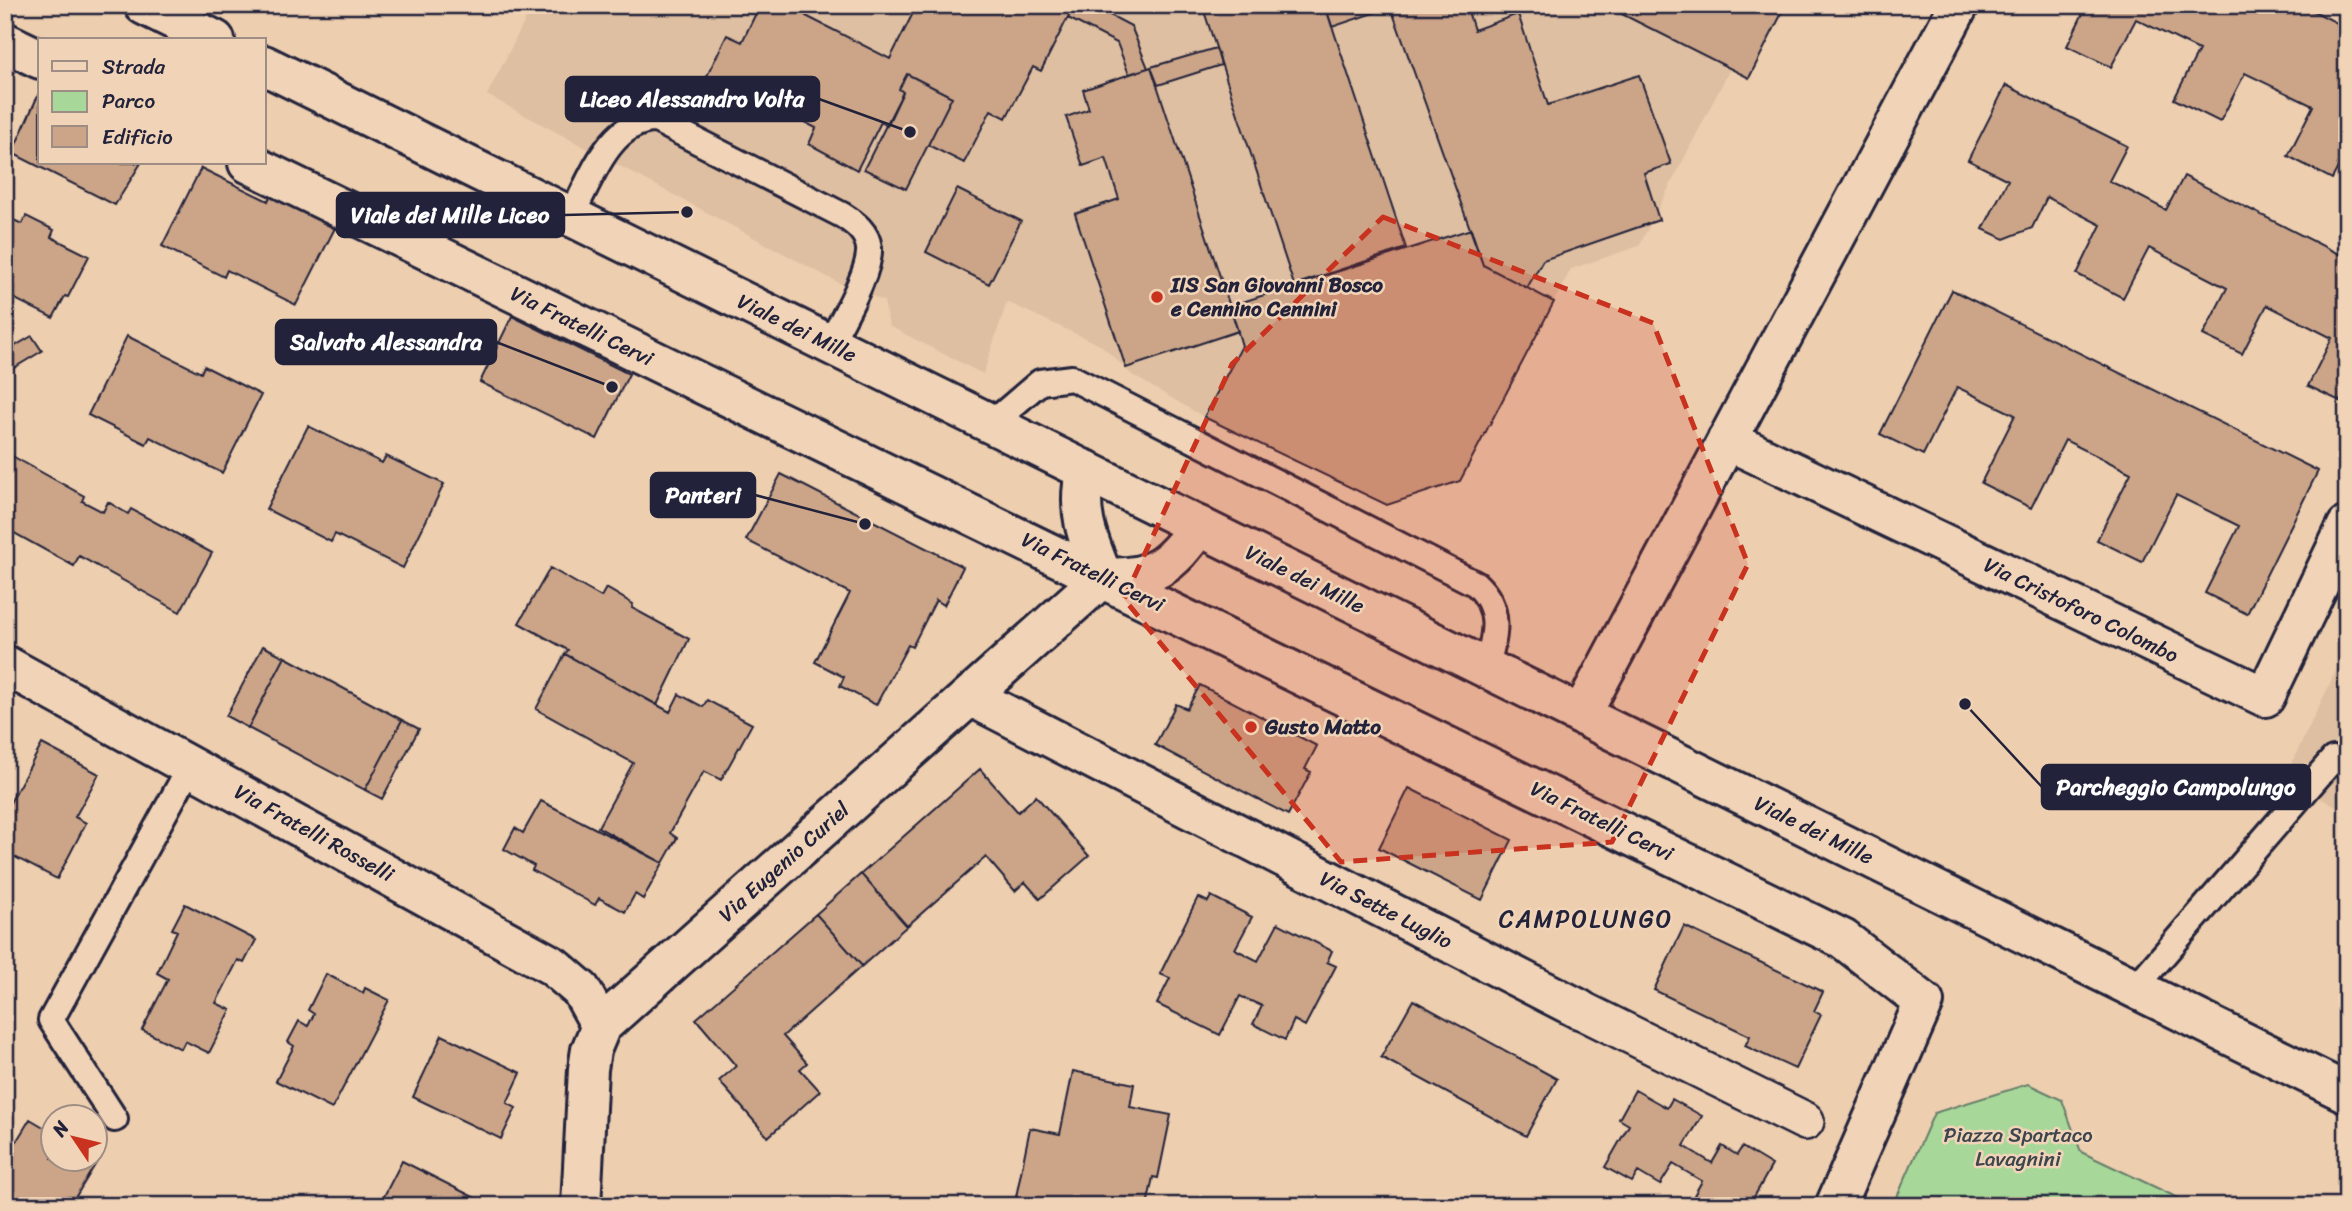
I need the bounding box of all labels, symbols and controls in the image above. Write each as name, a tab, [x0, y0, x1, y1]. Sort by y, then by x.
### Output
legend	[38, 38, 266, 164]
text: Strada	[102, 48, 166, 86]
callout: Liceo Alessandro Volta	[566, 77, 819, 121]
text: Liceo Alessandro Volta	[580, 79, 806, 120]
text: Parco	[102, 82, 155, 120]
text: Edificio	[102, 118, 173, 156]
callout: Viale dei Mille Liceo	[337, 193, 564, 237]
text: Viale dei Mille Liceo	[351, 195, 550, 236]
place label: IIS San Giovanni Bosco e Cennino Cennini	[1170, 266, 1383, 328]
street label: Via Fratelli Cervi	[504, 275, 661, 378]
street label: Viale dei Mille	[731, 283, 864, 373]
marker: IIS San Giovanni Bosco e Cennino Cennini	[1149, 289, 1165, 305]
callout: Salvato Alessandra	[276, 320, 496, 364]
text: Salvato Alessandra	[289, 322, 482, 363]
callout: Panteri	[651, 473, 755, 517]
text: Panteri	[665, 475, 742, 516]
street label: Via Fratelli Cervi	[1015, 521, 1172, 624]
street label: Viale dei Mille	[1239, 534, 1372, 624]
street label: Via Cristoforo Colombo	[1977, 546, 2185, 674]
place label: Gusto Matto	[1264, 708, 1381, 746]
marker: Gusto Matto	[1243, 719, 1259, 735]
callout: Parcheggio Campolungo	[2042, 765, 2310, 809]
text: Parcheggio Campolungo	[2056, 767, 2296, 808]
street label: Via Fratelli Cervi	[1524, 770, 1681, 873]
street label: Via Fratelli Rosselli	[227, 773, 402, 893]
street label: Viale dei Mille	[1748, 785, 1881, 875]
street label: Via Eugenio Curiel	[709, 792, 859, 932]
street label: Via Sette Luglio	[1313, 860, 1460, 960]
district label: CAMPOLUNGO	[1499, 898, 1673, 940]
north arrow	[38, 1102, 108, 1172]
text: N	[43, 1113, 78, 1144]
park label: Piazza Spartaco Lavagnini	[1943, 1116, 2093, 1178]

